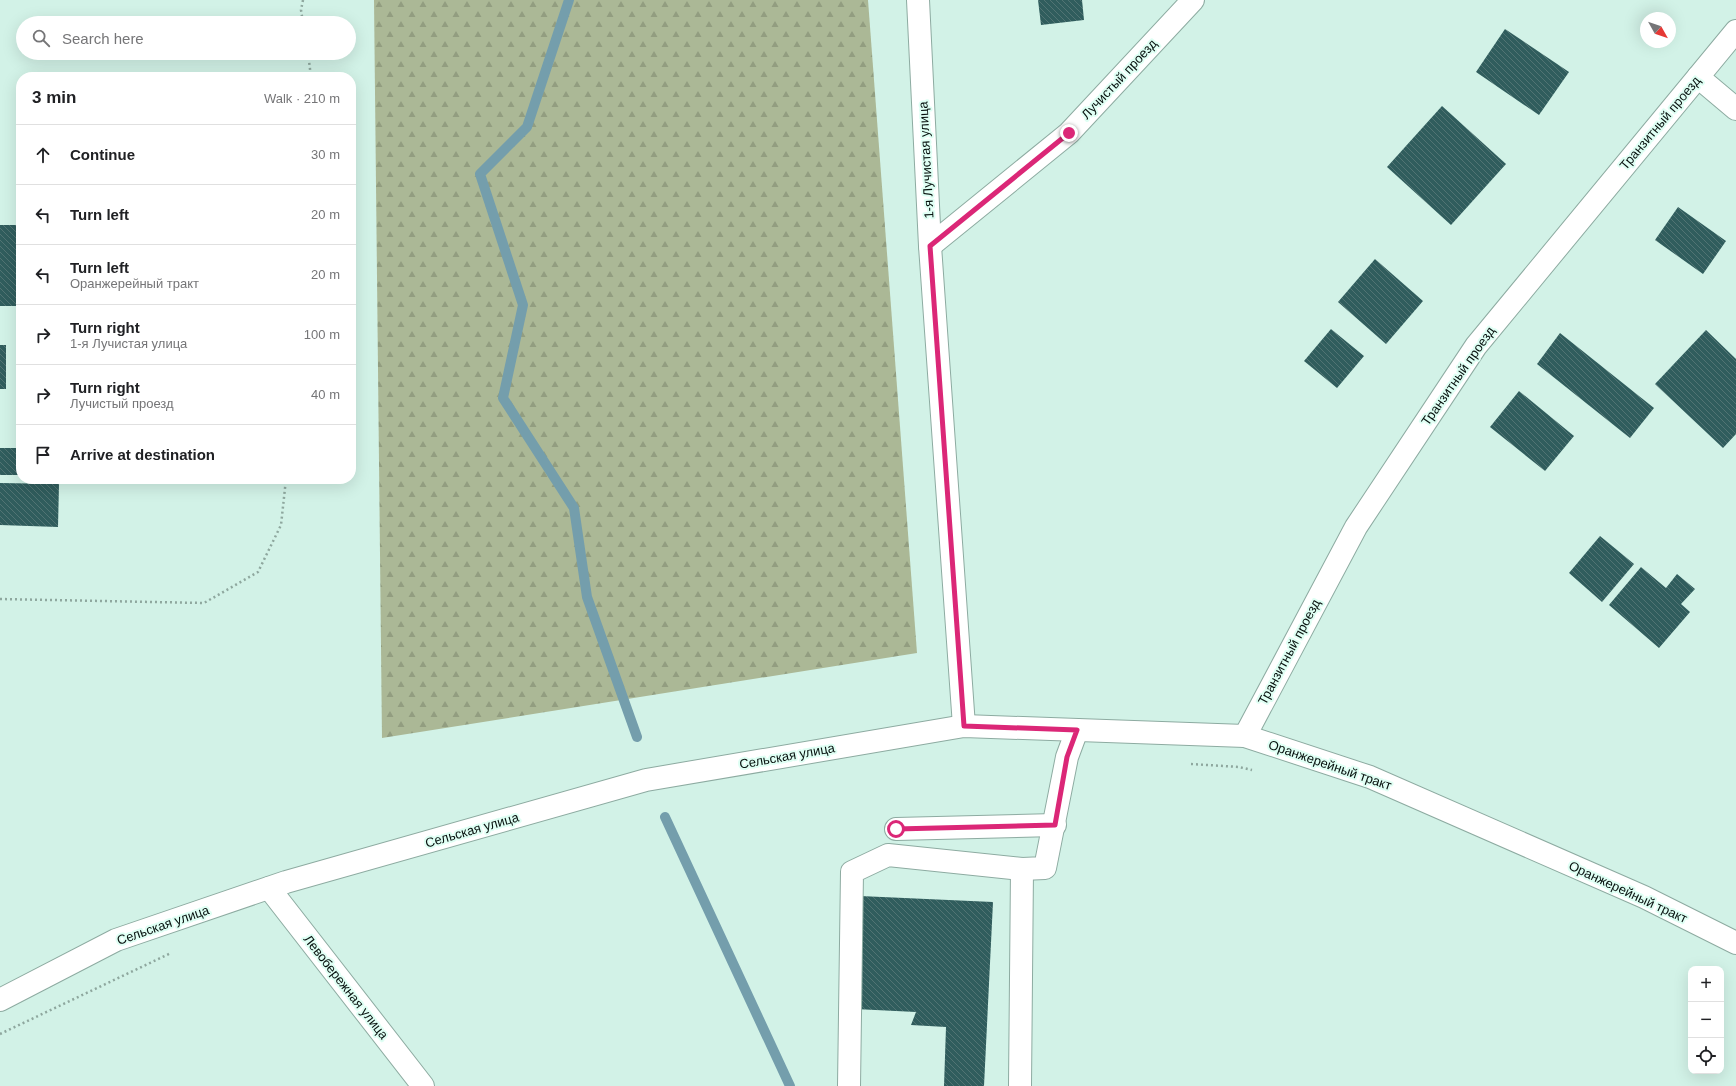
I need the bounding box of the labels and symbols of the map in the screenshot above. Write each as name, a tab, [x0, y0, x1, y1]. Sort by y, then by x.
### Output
north arrow	[1640, 12, 1676, 48]
street label: Лучистый проезд	[1078, 36, 1160, 122]
street label: Транзитный проезд	[1617, 73, 1704, 173]
street label: 1-я Лучистая улица	[915, 100, 937, 219]
route end	[1060, 124, 1078, 142]
street label: Транзитный проезд	[1418, 323, 1498, 428]
street label: Транзитный проезд	[1255, 596, 1323, 707]
street label: Оранжерейный тракт	[1267, 737, 1393, 793]
street label: Сельская улица	[738, 740, 837, 772]
street label: Сельская улица	[423, 809, 521, 851]
route start	[887, 820, 905, 838]
street label: Оранжерейный тракт	[1566, 858, 1690, 926]
street label: Сельская улица	[115, 902, 212, 948]
street label: Левобережная улица	[301, 932, 392, 1043]

